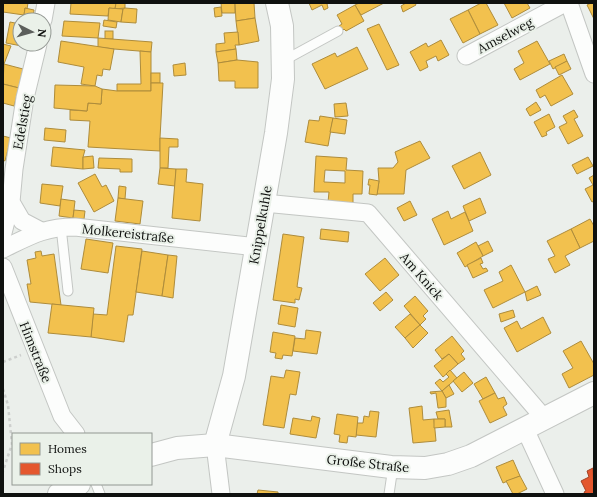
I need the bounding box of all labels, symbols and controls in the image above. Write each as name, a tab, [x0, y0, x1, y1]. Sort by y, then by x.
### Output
north arrow	[12, 12, 52, 52]
street label: Amselweg	[474, 13, 537, 58]
text: N	[34, 28, 49, 38]
street label: Edelstieg	[9, 93, 36, 151]
street label: Knippelkuhle	[245, 184, 276, 266]
street label: Molkereistraße	[81, 220, 175, 247]
street label: Am Knick	[396, 248, 447, 304]
street label: Himstraße	[16, 319, 56, 385]
legend	[12, 433, 152, 485]
text: Homes	[48, 441, 87, 456]
street label: Große Straße	[326, 451, 410, 476]
text: Shops	[48, 461, 82, 476]

